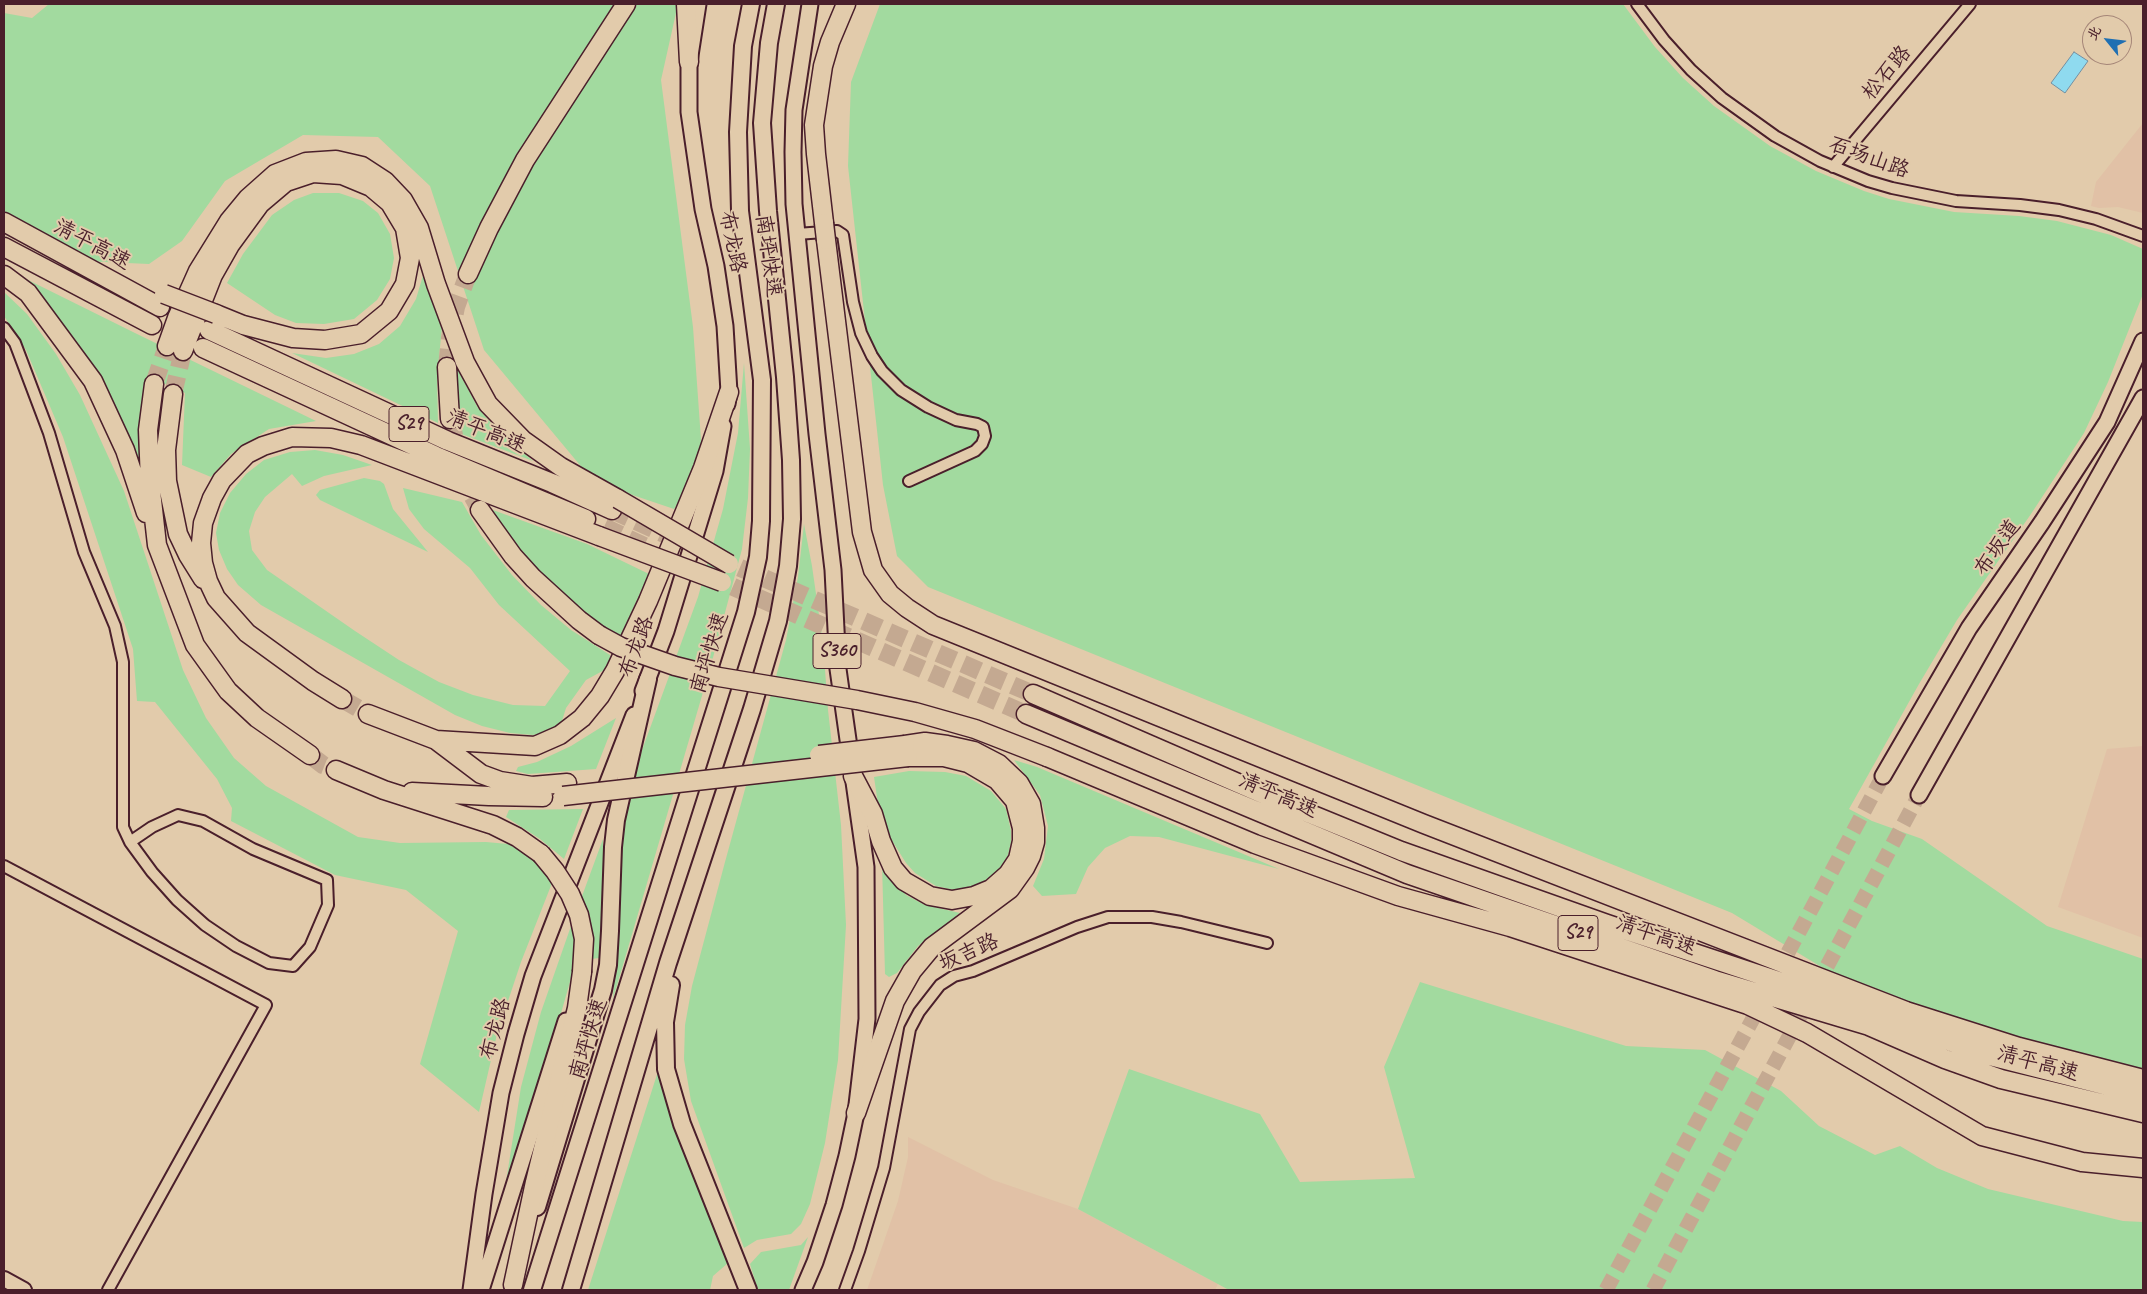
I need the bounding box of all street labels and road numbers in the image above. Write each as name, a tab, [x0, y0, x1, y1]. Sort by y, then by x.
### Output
street label: 松石路	[1857, 41, 1917, 105]
street label: 石场山路	[1825, 132, 1913, 184]
street label: 布龙路	[713, 209, 751, 275]
street label: 南坪快速	[750, 213, 786, 299]
street label: 清平高速	[49, 214, 135, 276]
street label: 清平高速	[442, 405, 530, 459]
road number: S29	[389, 406, 429, 442]
street label: 布坂道	[1970, 515, 2026, 581]
street label: 南坪快速	[686, 609, 734, 697]
street label: 布龙路	[614, 613, 660, 681]
road number: S360	[813, 634, 861, 668]
street label: 清平高速	[1234, 768, 1322, 824]
street label: 清平高速	[1612, 910, 1700, 962]
road number: S29	[1558, 916, 1598, 950]
street label: 坂吉路	[935, 929, 1003, 977]
street label: 布龙路	[476, 995, 516, 1063]
street label: 南坪快速	[565, 995, 613, 1083]
street label: 清平高速	[1994, 1041, 2082, 1087]

